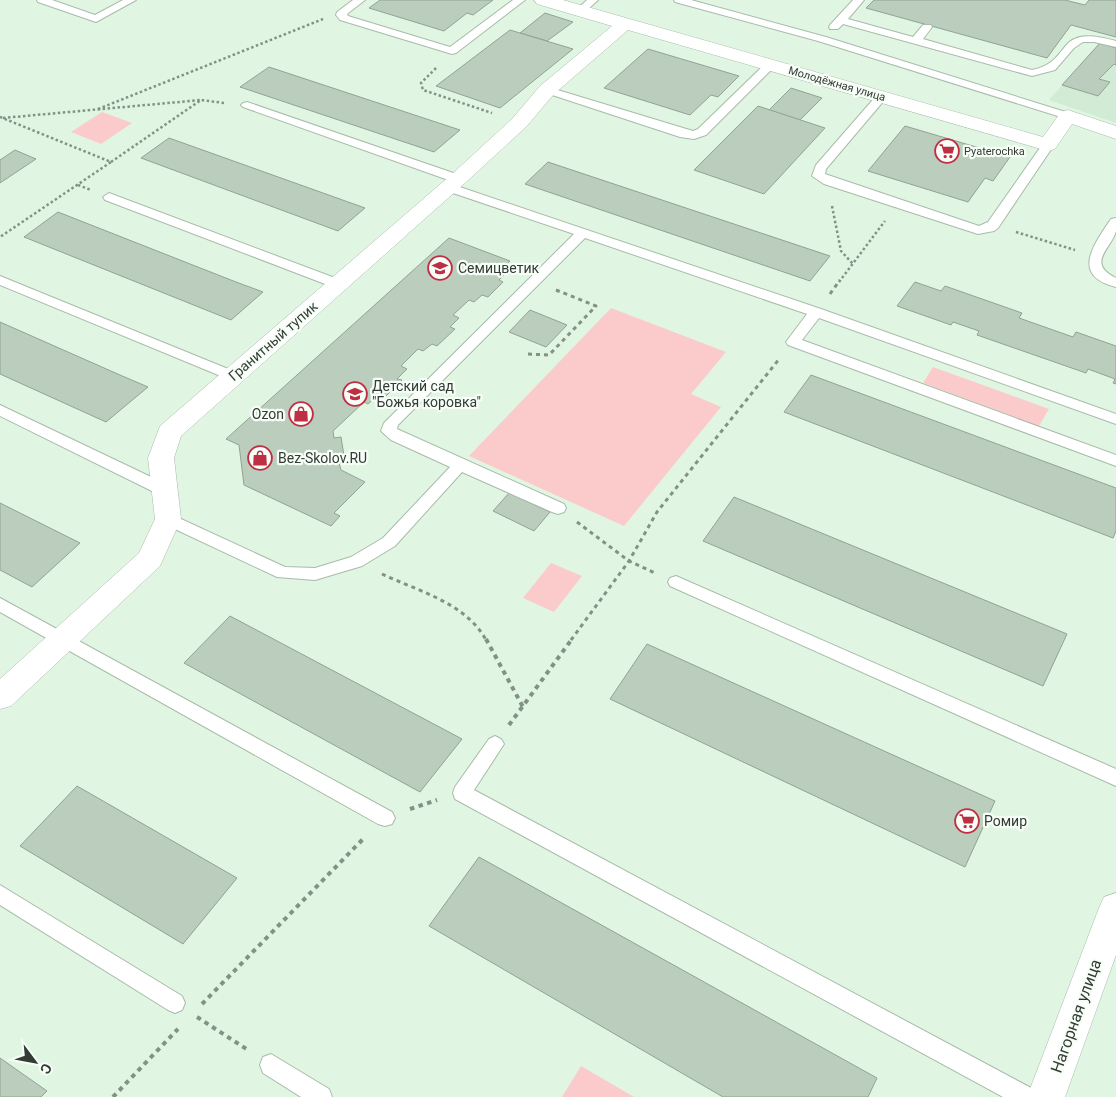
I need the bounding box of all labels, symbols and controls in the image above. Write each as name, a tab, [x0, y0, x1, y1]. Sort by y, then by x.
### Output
street label: Молодёжная улица	[787, 64, 887, 104]
supermarket icon: Pyaterochka	[934, 138, 960, 164]
place label: Pyaterochka	[964, 145, 1025, 158]
school or university icon: Семицветик	[427, 255, 453, 281]
place label: Семицветик	[458, 260, 539, 276]
street label: Гранитный тупик	[225, 298, 321, 384]
place label: Детский сад "Божья коровка"	[372, 378, 481, 410]
school or university icon: Детский сад "Божья коровка"	[342, 381, 368, 407]
shop icon: Ozon	[288, 401, 314, 427]
place label: Ozon	[252, 406, 284, 422]
shop icon: Bez-Skolov.RU	[247, 445, 273, 471]
place label: Bez-Skolov.RU	[278, 450, 367, 466]
supermarket icon: Ромир	[954, 808, 980, 834]
place label: Ромир	[984, 813, 1027, 829]
street label: Нагорная улица	[1047, 957, 1105, 1075]
north arrow	[10, 1037, 60, 1087]
text: С	[37, 1061, 55, 1077]

